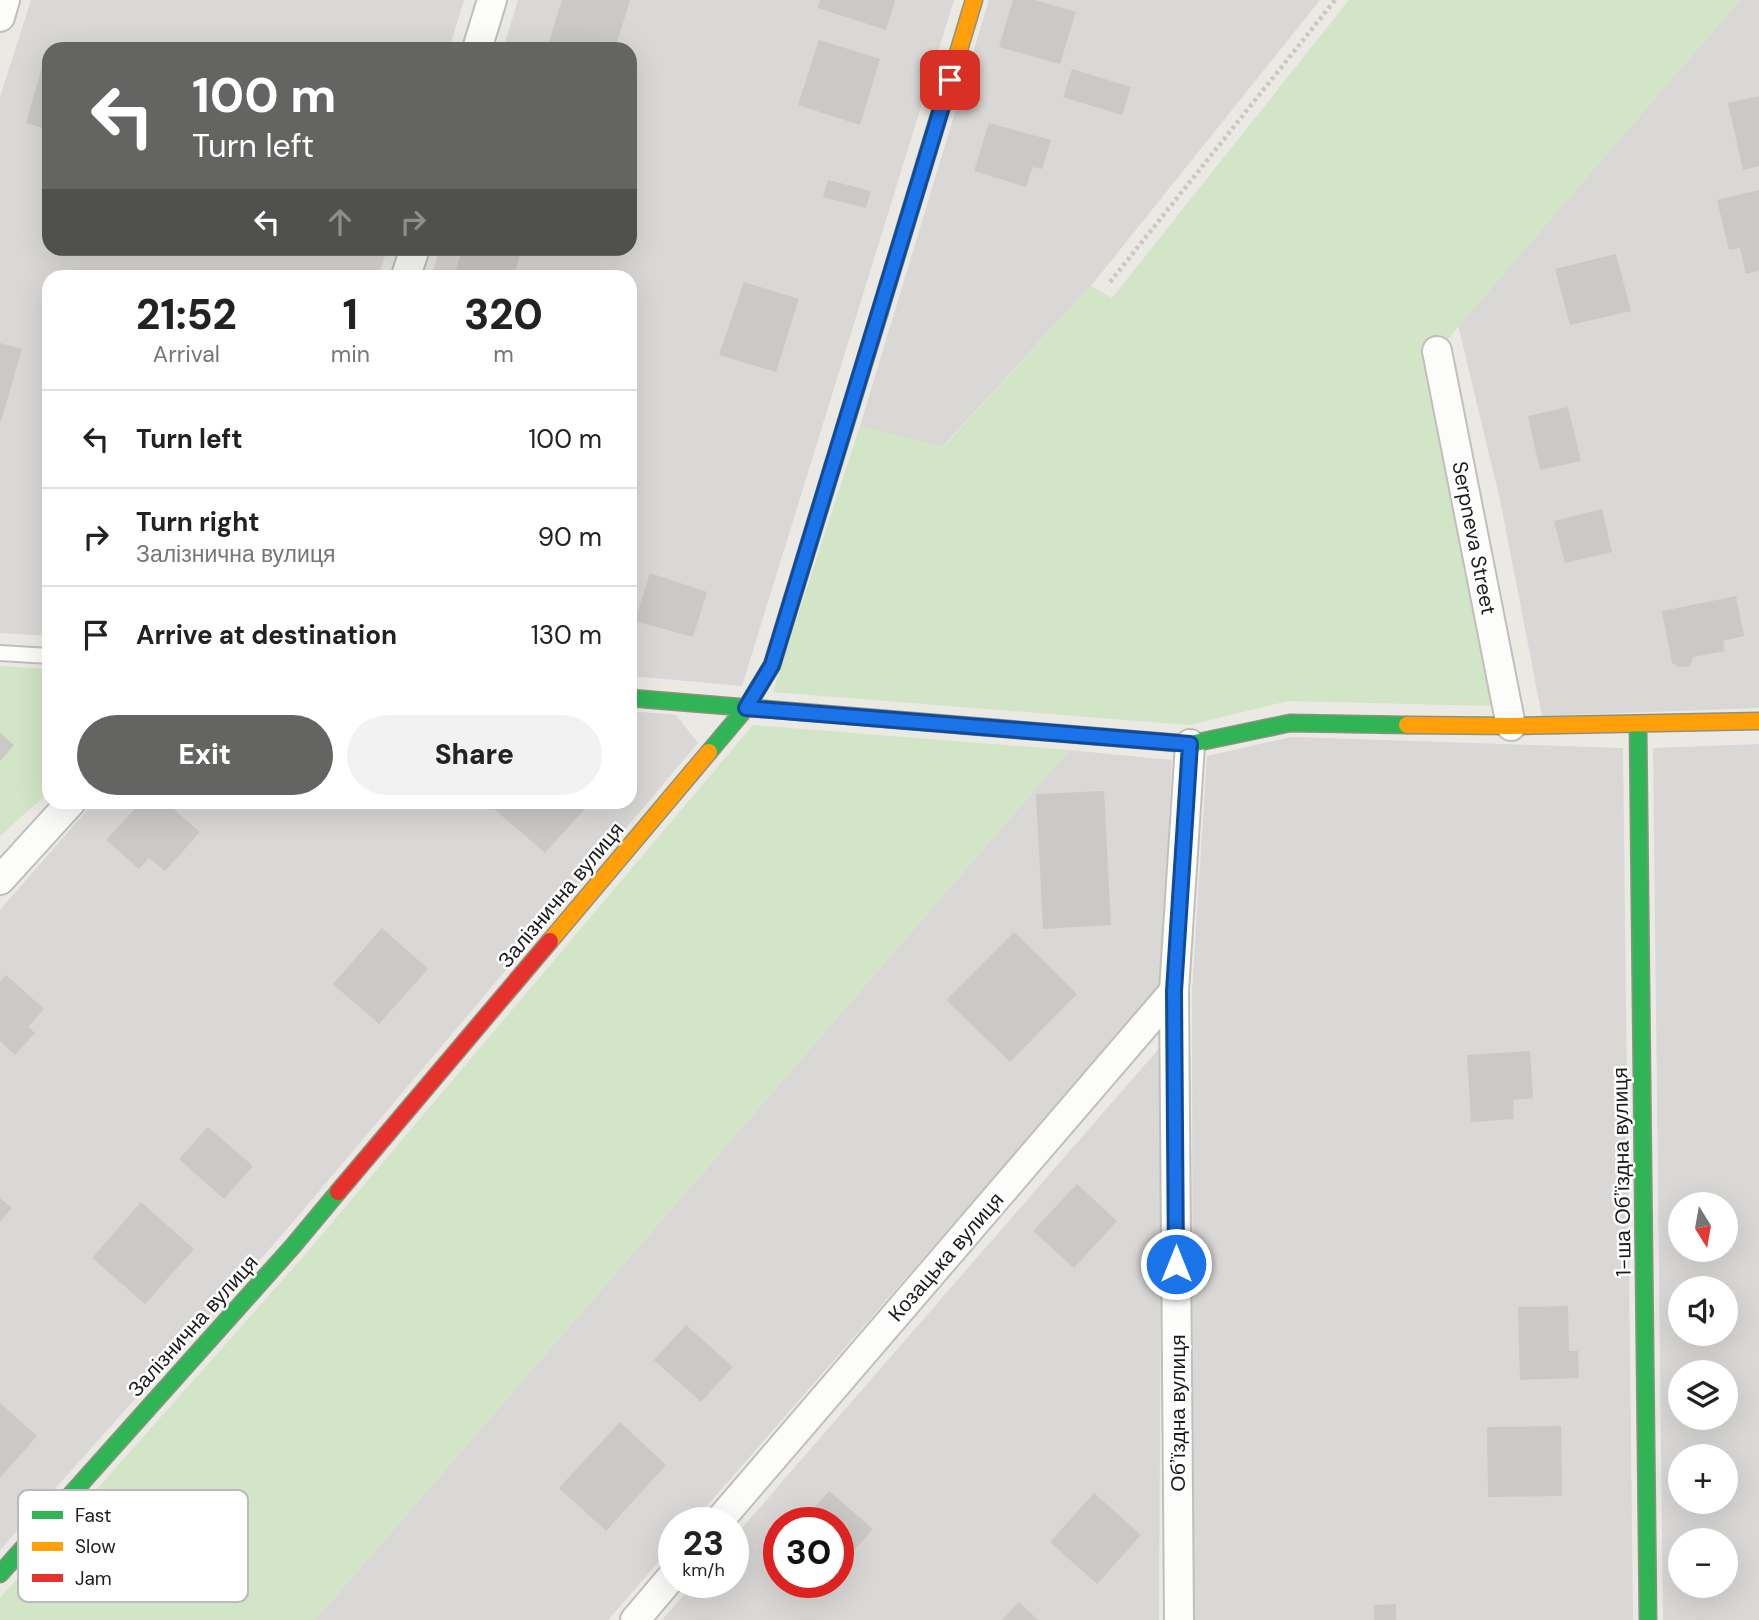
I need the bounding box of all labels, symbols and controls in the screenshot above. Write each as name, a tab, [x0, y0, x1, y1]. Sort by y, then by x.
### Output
pin	[920, 50, 980, 110]
icon: arrive	[931, 61, 969, 99]
text: 100 m	[192, 63, 336, 127]
icon: left	[77, 70, 168, 161]
text: Turn left	[192, 125, 314, 167]
icon: left	[248, 203, 286, 241]
icon: ahead	[321, 203, 359, 241]
icon: right	[394, 203, 432, 241]
text: 21:52	[136, 287, 237, 342]
text: 1	[343, 287, 358, 342]
text: 320	[464, 287, 543, 342]
text: Arrival	[153, 339, 220, 369]
text: min	[331, 339, 370, 369]
text: m	[493, 339, 514, 369]
icon: left	[77, 420, 115, 458]
text: Turn left	[136, 422, 243, 456]
text: 100 m	[528, 422, 602, 456]
street label: Serpneva Street	[1445, 459, 1503, 617]
text: Turn right	[136, 505, 260, 539]
icon: right	[77, 518, 115, 556]
text: 90 m	[538, 520, 602, 554]
text: Залізнична вулиця	[136, 539, 336, 569]
icon: arrive	[77, 616, 115, 654]
text: Arrive at destination	[136, 618, 397, 652]
text: 130 m	[531, 618, 602, 652]
button: Exit	[77, 715, 333, 795]
button: Share	[347, 715, 602, 795]
street label: Залізнична вулиця	[492, 816, 630, 974]
street label: 1-ша Обʼїздна вулиця	[1606, 1067, 1638, 1277]
street label: Козацька вулиця	[882, 1186, 1010, 1328]
north arrow	[1668, 1192, 1738, 1262]
map controls	[1668, 1192, 1738, 1598]
position arrow	[1139, 1227, 1213, 1301]
street label: Залізнична вулиця	[122, 1249, 264, 1403]
button: sound	[1668, 1276, 1738, 1346]
street label: Обʼїздна вулиця	[1164, 1334, 1192, 1492]
button: layers	[1668, 1360, 1738, 1430]
button: +	[1668, 1444, 1738, 1514]
legend	[18, 1490, 248, 1602]
text: Fast	[75, 1503, 111, 1528]
speed limit sign: 30	[763, 1507, 854, 1598]
text: 23	[683, 1520, 724, 1566]
button: −	[1668, 1528, 1738, 1598]
text: Slow	[75, 1534, 116, 1559]
text: km/h	[682, 1558, 725, 1582]
text: Jam	[75, 1566, 112, 1591]

